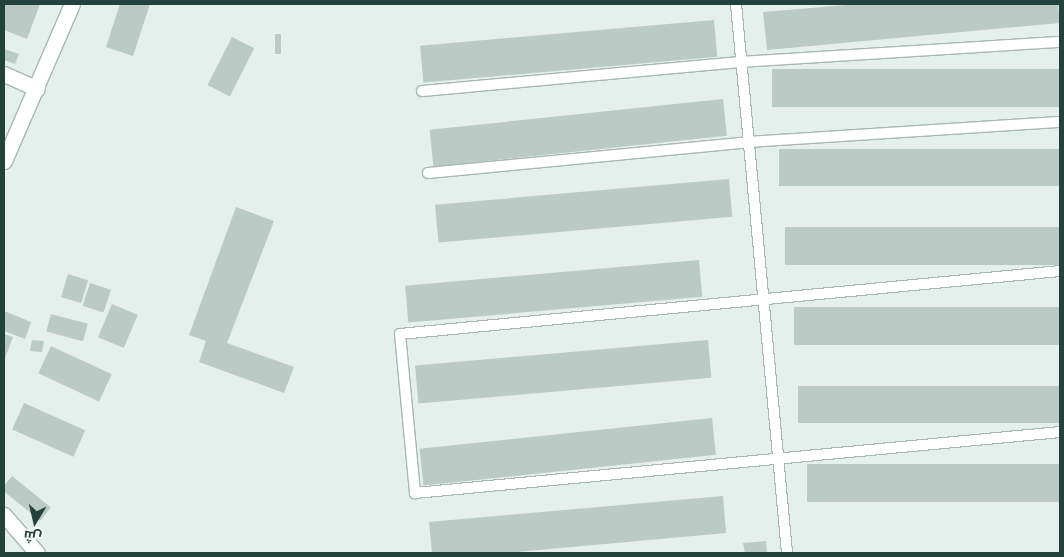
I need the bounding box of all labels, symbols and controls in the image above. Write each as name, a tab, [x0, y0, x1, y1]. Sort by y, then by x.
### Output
north arrow	[10, 497, 60, 547]
text: ش	[22, 528, 43, 547]

